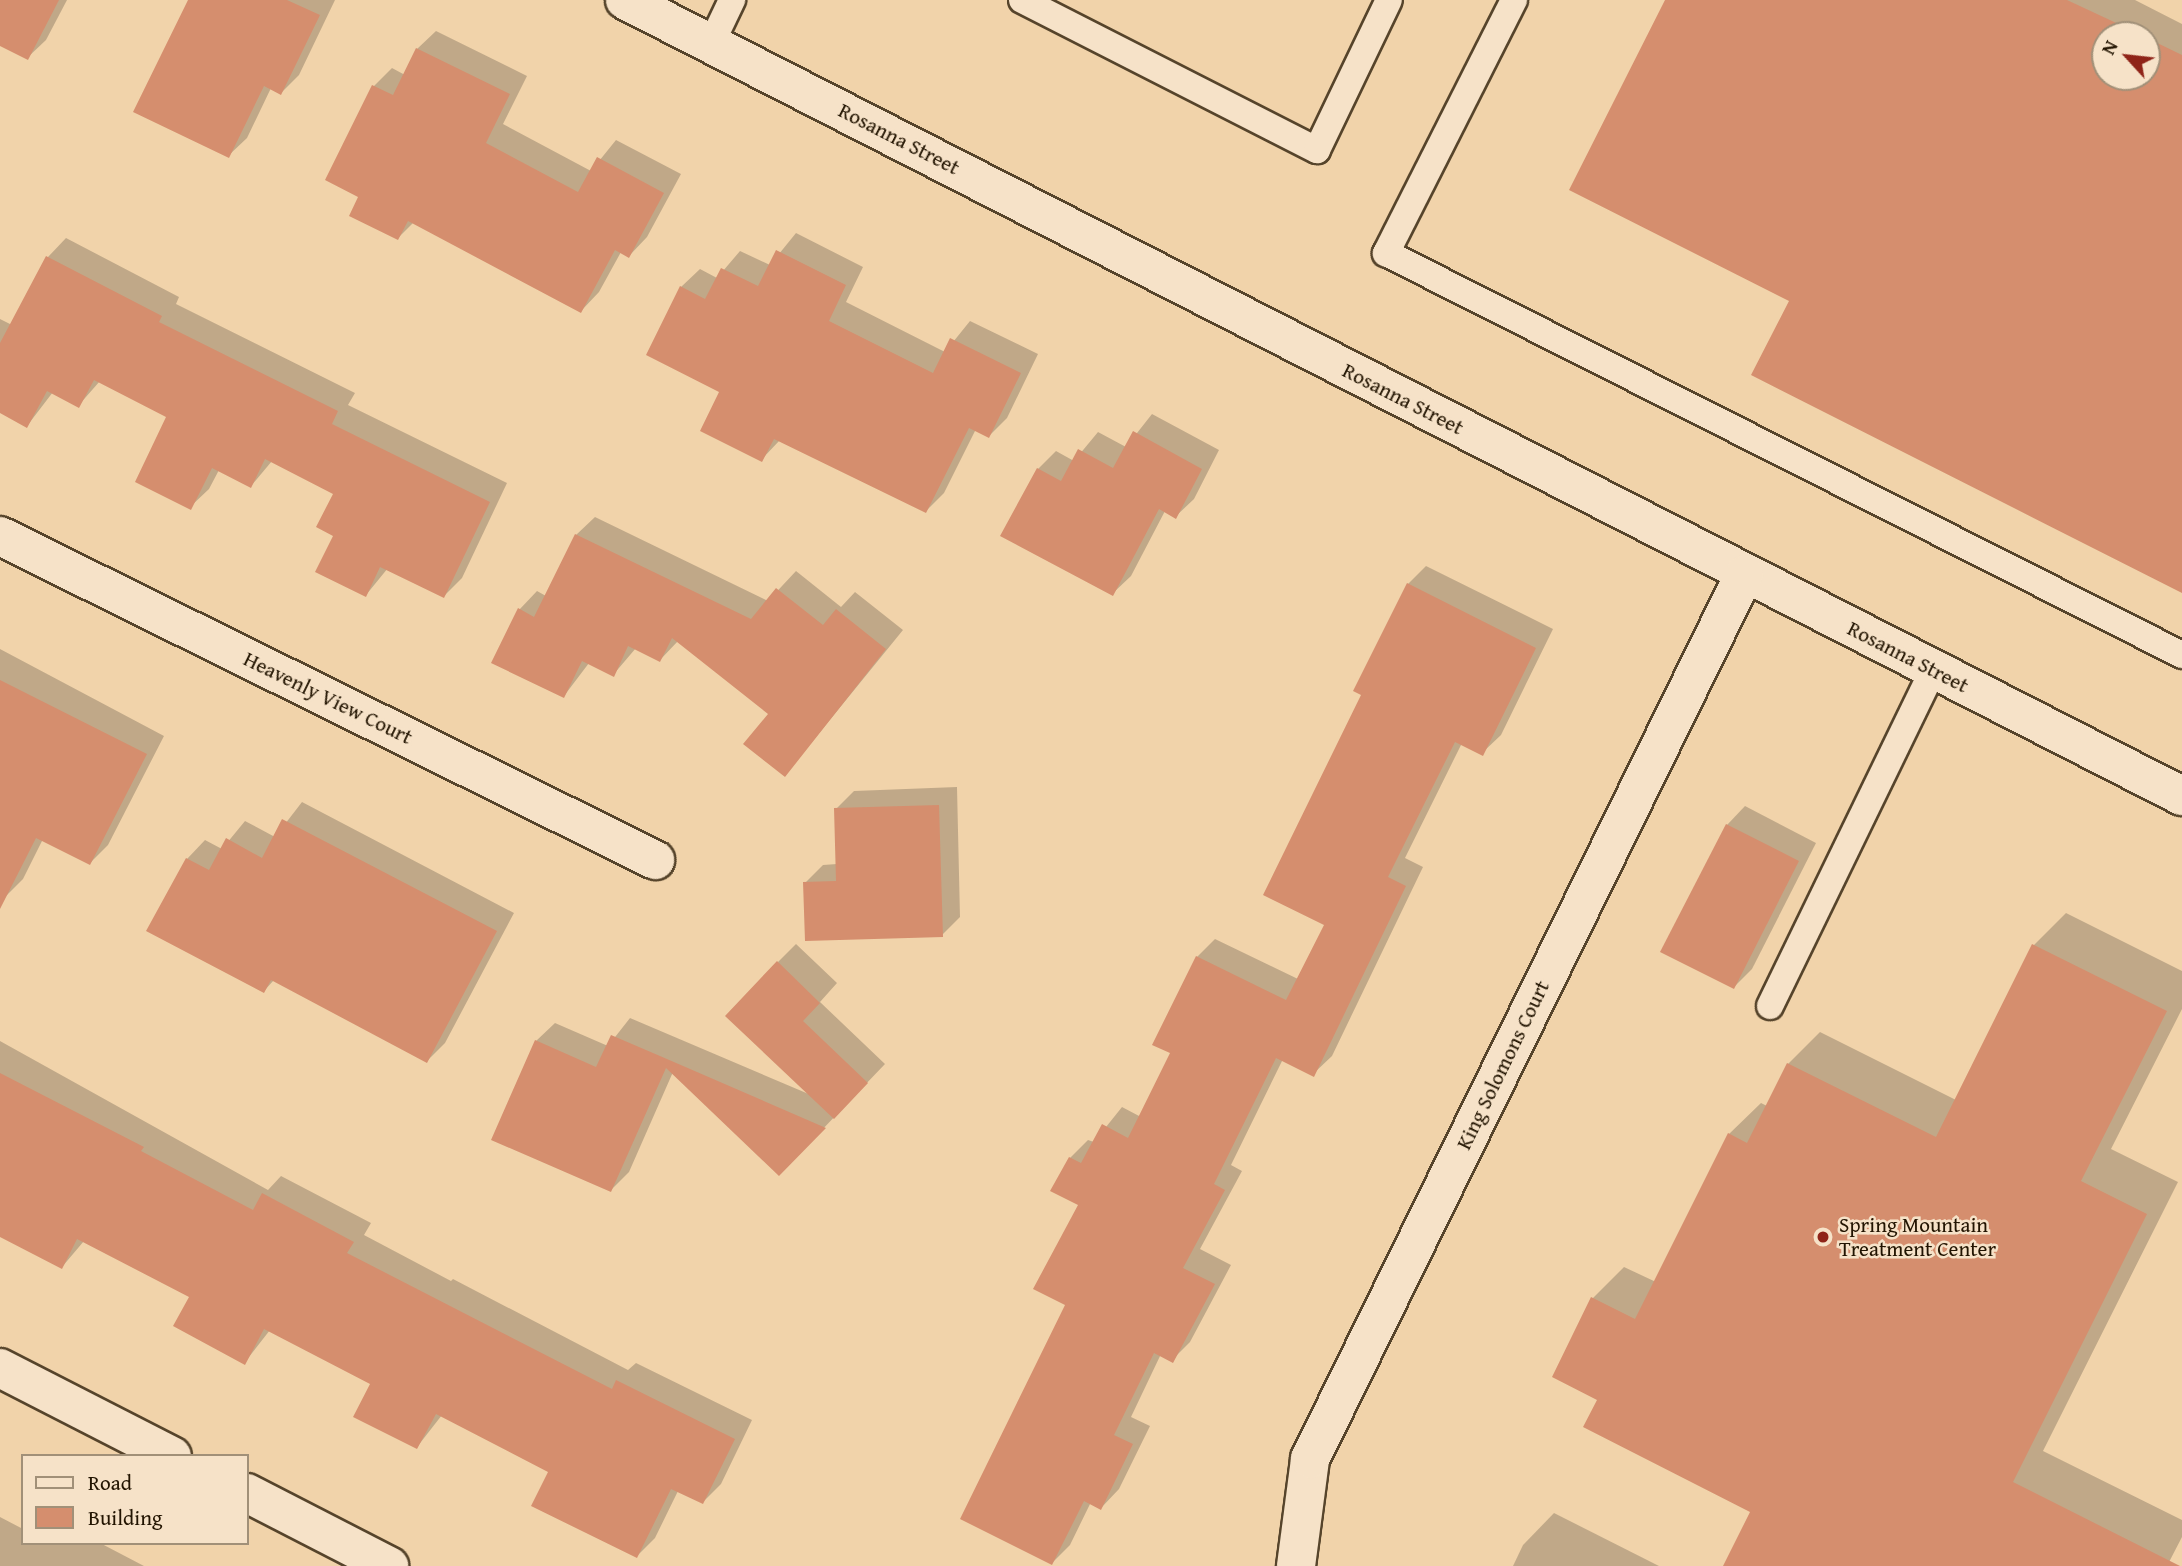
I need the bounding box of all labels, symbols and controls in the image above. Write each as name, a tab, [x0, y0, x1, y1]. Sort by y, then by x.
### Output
north arrow	[2091, 21, 2161, 91]
text: N	[2094, 35, 2124, 59]
street label: Rosanna Street	[834, 98, 964, 180]
street label: Rosanna Street	[1338, 358, 1468, 440]
street label: Rosanna Street	[1843, 616, 1973, 698]
street label: Heavenly View Court	[240, 646, 416, 750]
street label: King Solomons Court	[1451, 976, 1555, 1154]
place label: Spring Mountain Treatment Center	[1839, 1212, 1996, 1262]
marker: Spring Mountain Treatment Center	[1813, 1227, 1833, 1247]
legend	[21, 1454, 248, 1545]
text: Road	[88, 1467, 132, 1498]
text: Building	[88, 1502, 162, 1533]

